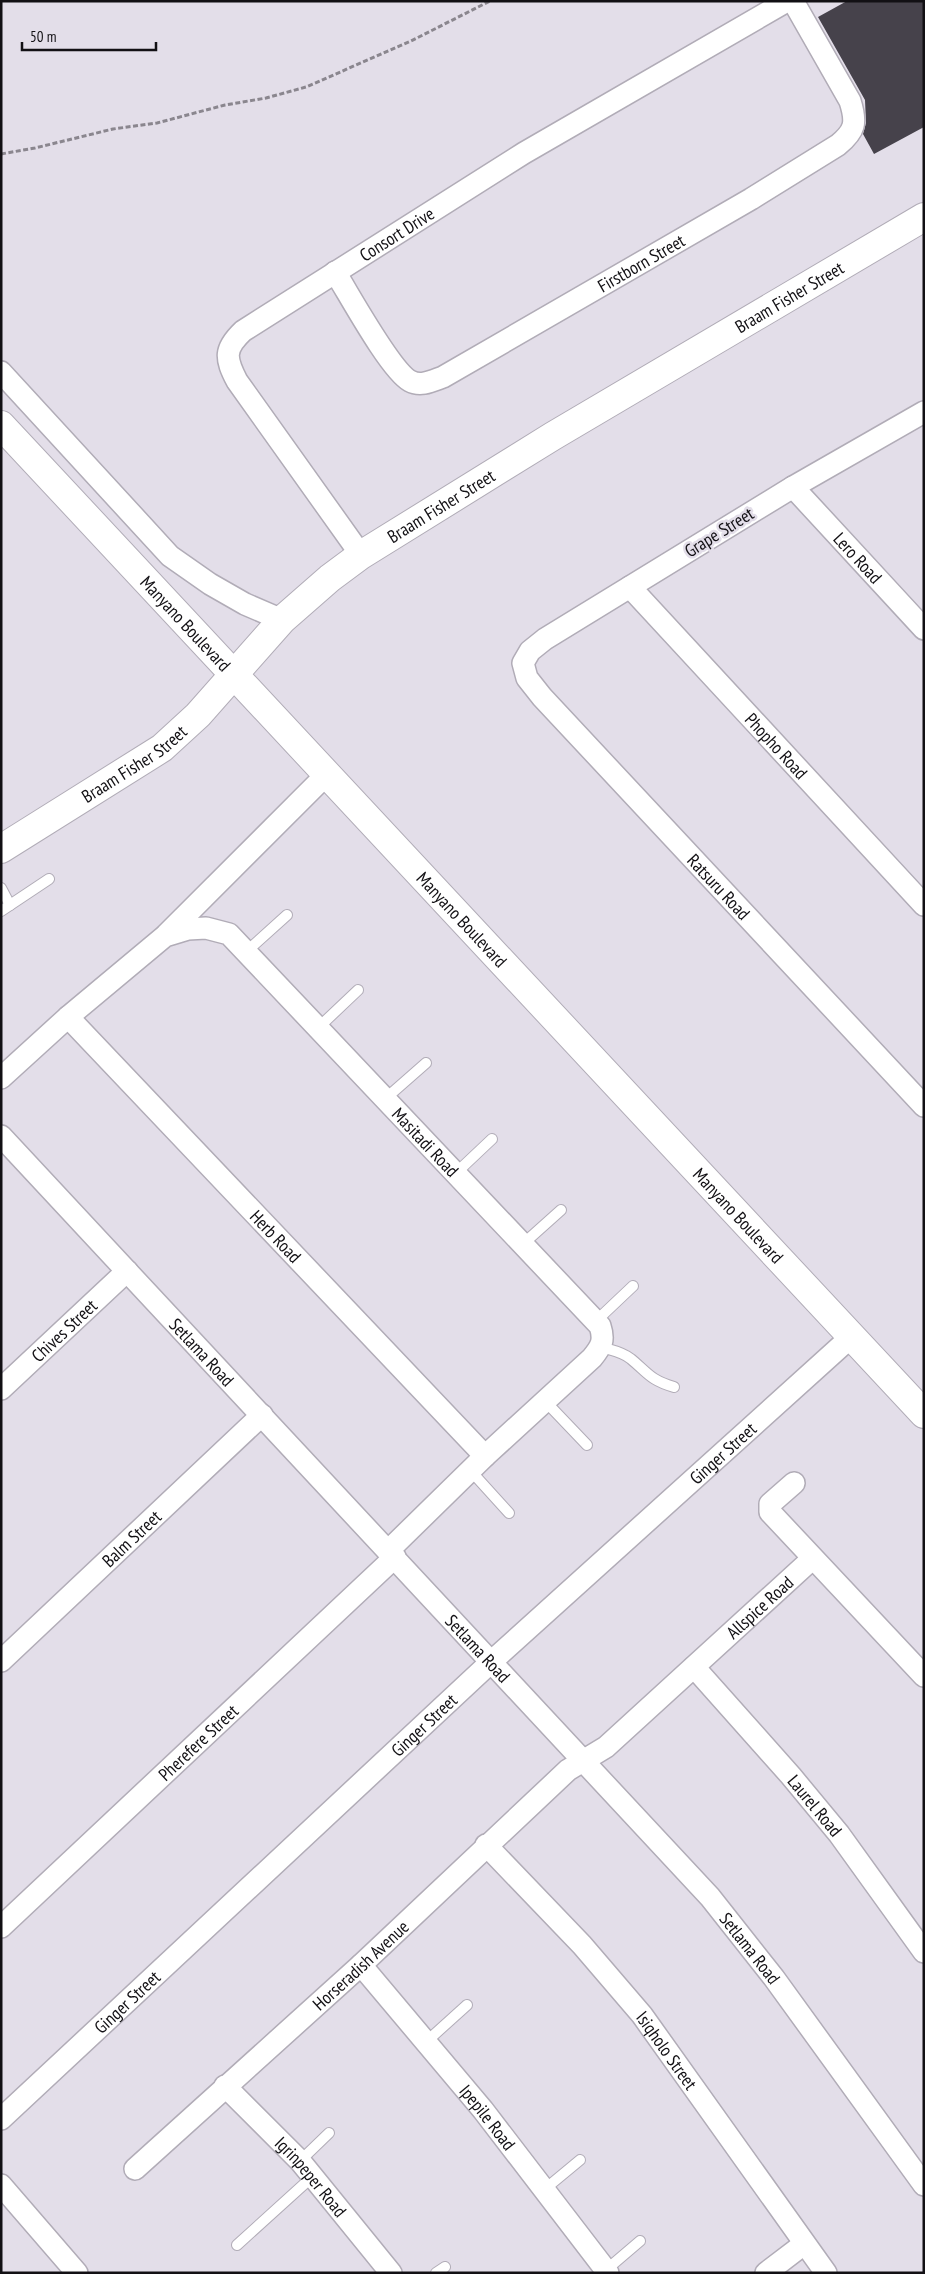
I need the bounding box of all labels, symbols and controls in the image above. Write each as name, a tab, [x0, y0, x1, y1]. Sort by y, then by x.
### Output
scale bar	[22, 20, 156, 52]
text: 50 m	[30, 27, 56, 46]
street label: Consort Drive	[355, 201, 438, 266]
street label: Firstborn Street	[593, 228, 689, 297]
street label: Braam Fisher Street	[731, 256, 847, 338]
street label: Braam Fisher Street	[383, 464, 499, 547]
street label: Grape Street	[680, 502, 758, 562]
street label: Lero Road	[829, 527, 887, 588]
street label: Manyano Boulevard	[136, 571, 236, 676]
street label: Phopho Road	[740, 708, 813, 783]
street label: Braam Fisher Street	[77, 720, 191, 807]
street label: Ratsuru Road	[683, 849, 755, 924]
street label: Manyano Boulevard	[412, 867, 512, 972]
street label: Masitadi Road	[387, 1102, 464, 1181]
street label: Manyano Boulevard	[688, 1163, 789, 1268]
street label: Herb Road	[245, 1205, 307, 1267]
street label: Chives Street	[26, 1294, 101, 1367]
street label: Setlama Road	[165, 1313, 239, 1391]
street label: Ginger Street	[684, 1417, 761, 1489]
street label: Balm Street	[97, 1505, 166, 1572]
street label: Allspice Road	[721, 1571, 798, 1643]
street label: Setlama Road	[441, 1609, 516, 1687]
street label: Ginger Street	[386, 1688, 462, 1761]
street label: Pherefere Street	[153, 1699, 243, 1785]
street label: Laurel Road	[783, 1770, 848, 1841]
street label: Setlama Road	[715, 1907, 786, 1988]
street label: Horseradish Avenue	[307, 1915, 413, 2015]
street label: Ginger Street	[89, 1965, 165, 2038]
street label: Isiqholo Street	[632, 2006, 703, 2094]
street label: Ipepile Road	[455, 2079, 521, 2154]
street label: Igrinpeper Road	[270, 2131, 352, 2221]

